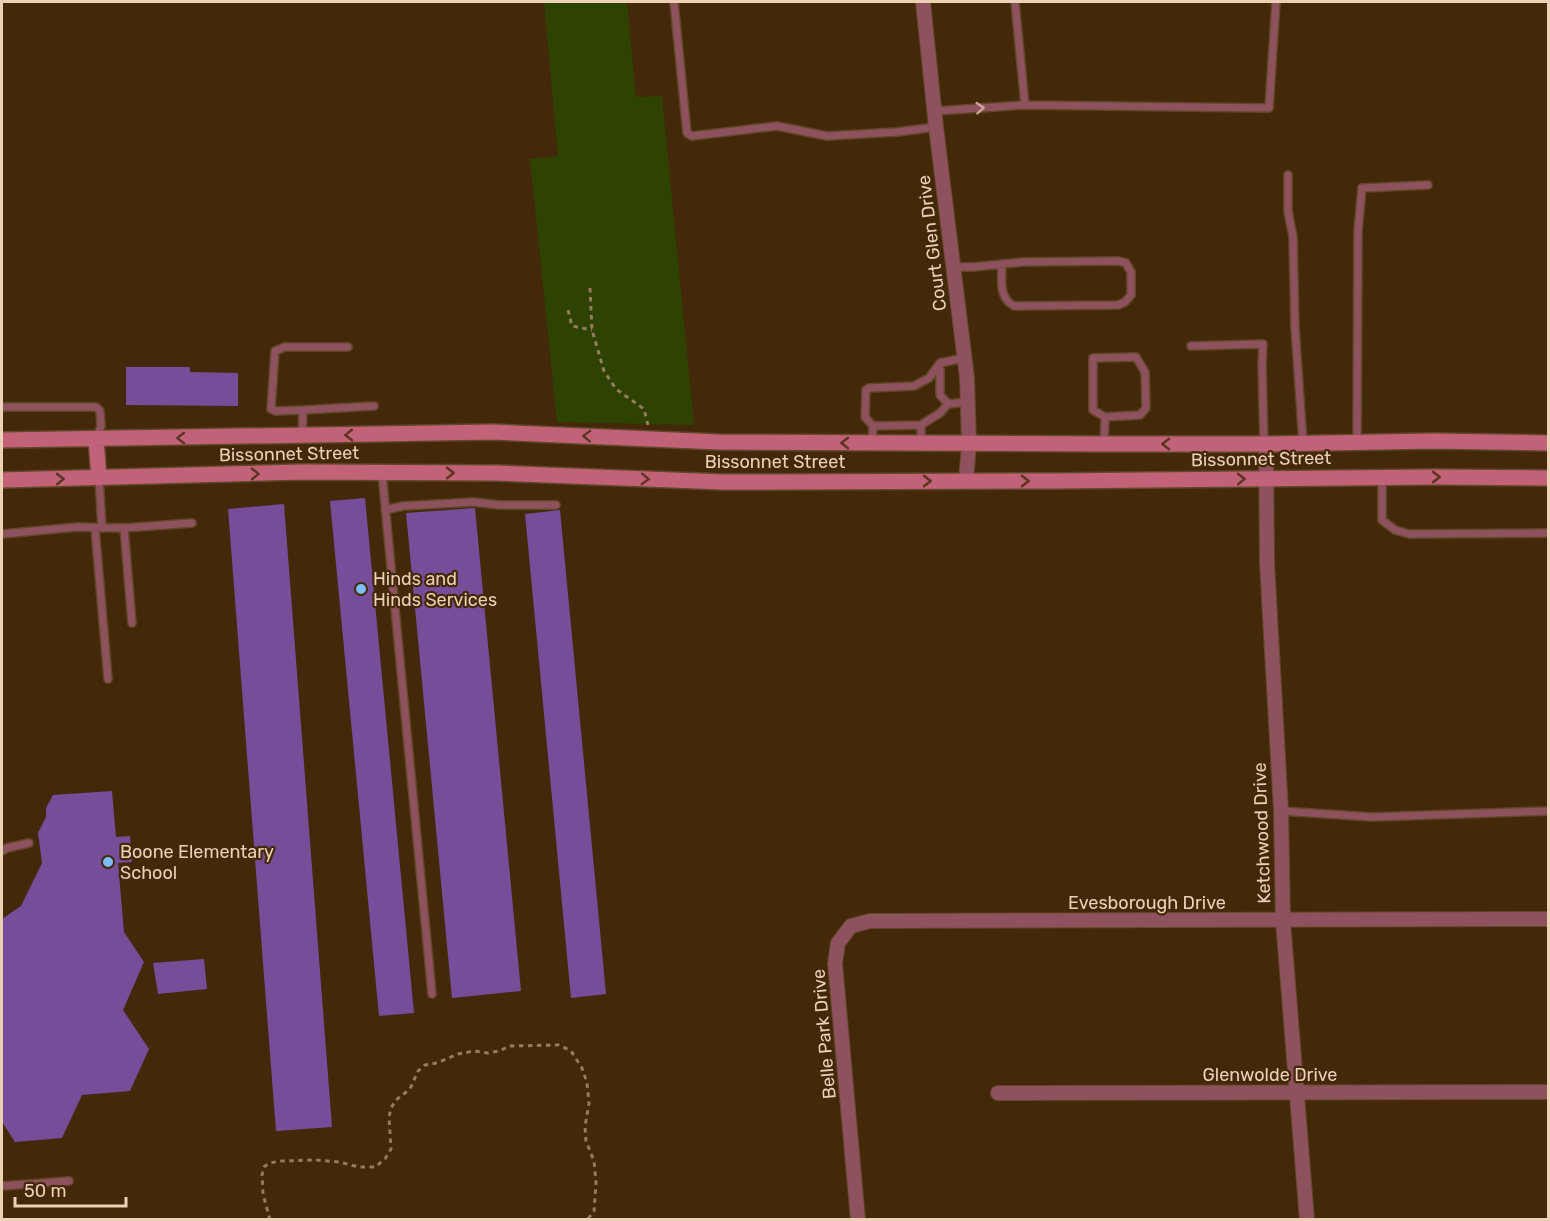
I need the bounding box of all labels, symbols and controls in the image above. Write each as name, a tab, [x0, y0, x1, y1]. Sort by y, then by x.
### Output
one-way arrow	[975, 101, 984, 114]
street label: Court Glen Drive	[913, 174, 951, 312]
one-way arrow	[344, 428, 353, 441]
one-way arrow	[583, 430, 592, 442]
one-way arrow	[176, 432, 185, 444]
one-way arrow	[840, 436, 849, 449]
one-way arrow	[1161, 438, 1170, 450]
street label: Bissonnet Street	[219, 442, 359, 466]
street label: Bissonnet Street	[1191, 447, 1331, 471]
street label: Bissonnet Street	[705, 451, 845, 473]
one-way arrow	[250, 467, 259, 480]
one-way arrow	[445, 467, 454, 479]
one-way arrow	[1431, 471, 1440, 483]
one-way arrow	[55, 473, 64, 485]
one-way arrow	[640, 473, 649, 486]
one-way arrow	[1236, 473, 1245, 485]
one-way arrow	[922, 475, 931, 487]
one-way arrow	[1020, 475, 1029, 487]
place label: Hinds and Hinds Services	[373, 568, 497, 611]
marker: Hinds and Hinds Services	[354, 582, 368, 596]
street label: Ketchwood Drive	[1249, 762, 1275, 904]
place label: Boone Elementary School	[120, 841, 274, 884]
marker: Boone Elementary School	[101, 855, 115, 869]
street label: Evesborough Drive	[1068, 892, 1226, 914]
street label: Belle Park Drive	[807, 968, 841, 1100]
street label: Glenwolde Drive	[1203, 1064, 1337, 1086]
scale bar	[15, 1170, 126, 1208]
text: 50 m	[24, 1180, 67, 1202]

